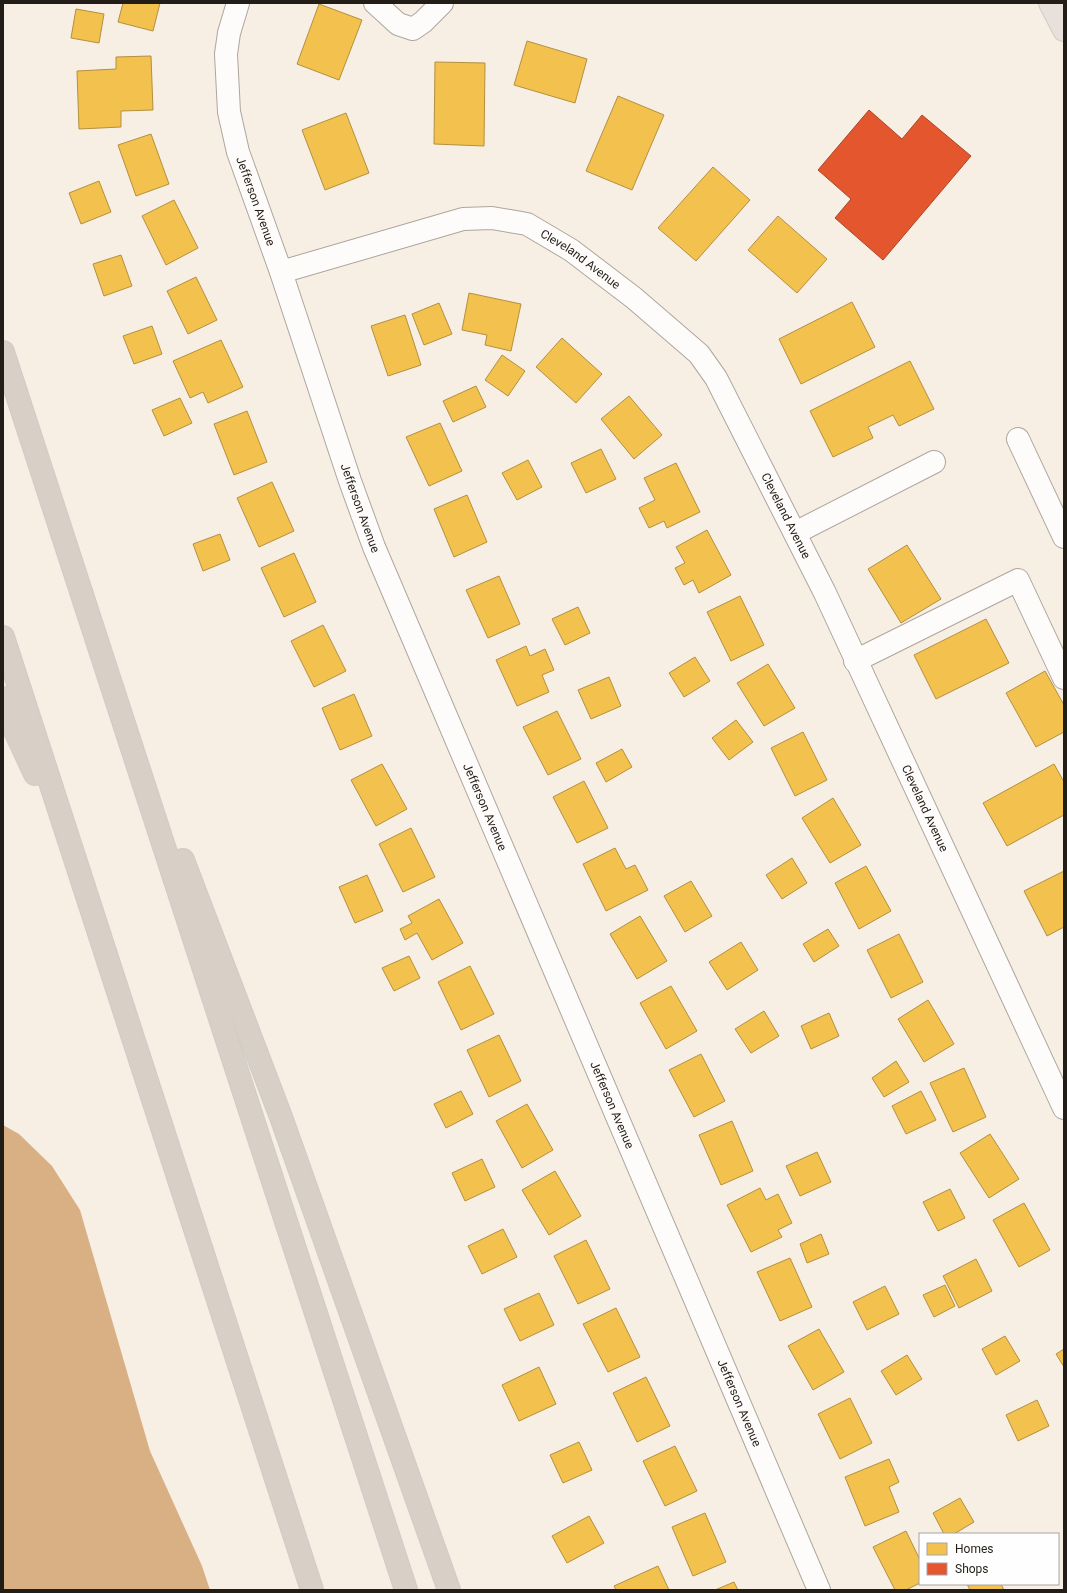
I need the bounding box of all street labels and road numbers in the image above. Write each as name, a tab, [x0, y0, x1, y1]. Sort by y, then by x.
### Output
street label: Jefferson Avenue	[233, 155, 278, 248]
street label: Cleveland Avenue	[538, 226, 623, 292]
street label: Jefferson Avenue	[338, 462, 383, 555]
street label: Cleveland Avenue	[758, 470, 813, 561]
street label: Jefferson Avenue	[460, 761, 510, 853]
street label: Cleveland Avenue	[899, 763, 951, 854]
street label: Jefferson Avenue	[587, 1059, 637, 1151]
street label: Jefferson Avenue	[714, 1357, 764, 1449]

